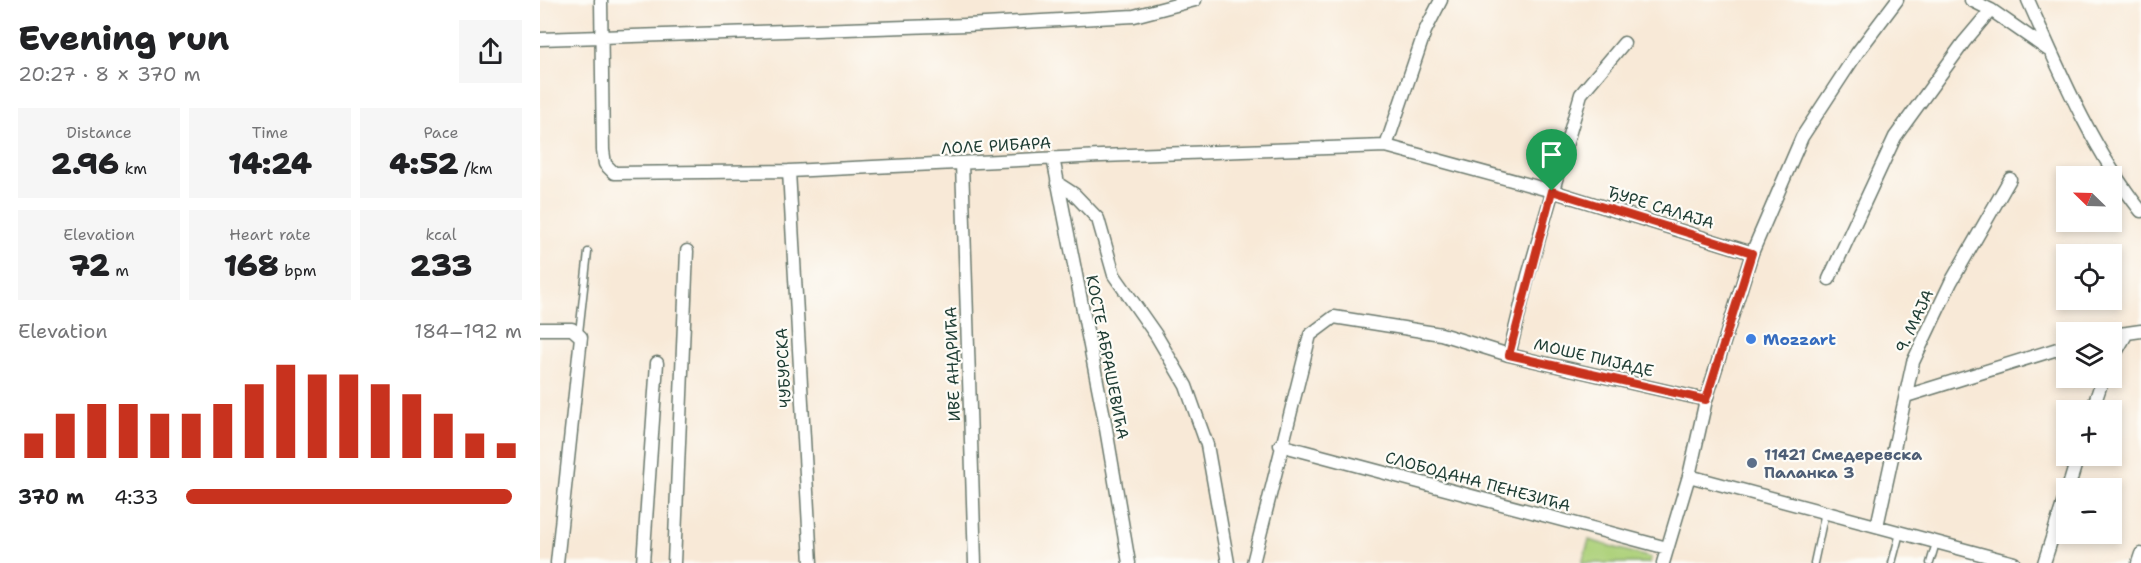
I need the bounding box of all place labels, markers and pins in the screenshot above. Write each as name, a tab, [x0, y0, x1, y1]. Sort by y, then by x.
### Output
pin	[1526, 129, 1577, 191]
place label: Mozzart	[1763, 329, 1836, 350]
marker: Mozzart	[1744, 332, 1758, 346]
place label: 11421 Смедеревска Паланка 3	[1764, 444, 1922, 483]
marker: 11421 Смедеревска Паланка 3	[1745, 456, 1759, 470]

